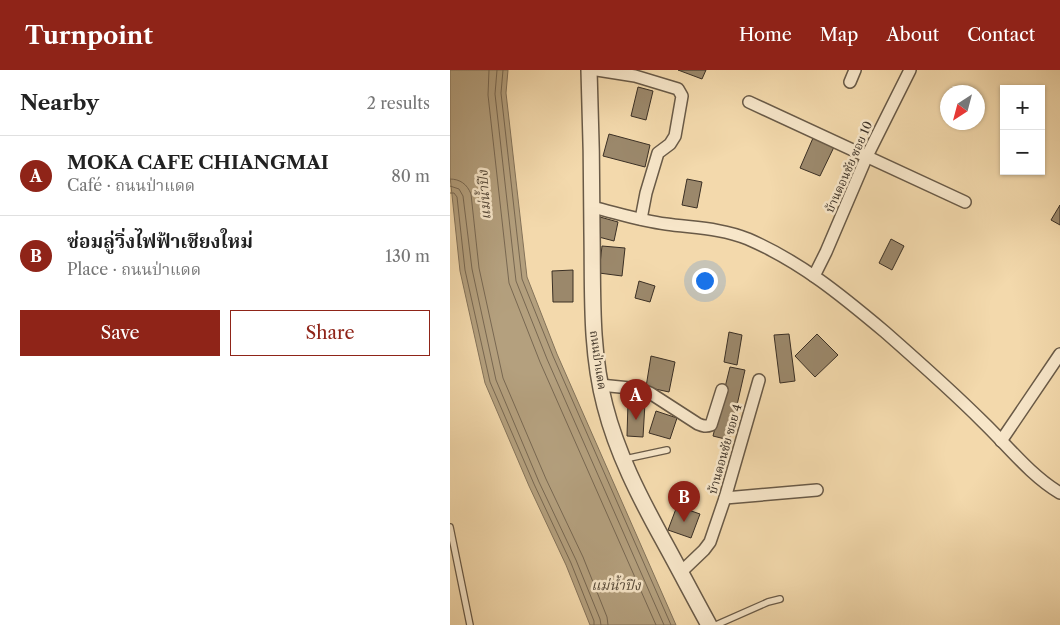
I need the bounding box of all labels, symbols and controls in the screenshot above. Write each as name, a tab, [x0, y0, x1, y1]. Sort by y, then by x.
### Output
text: Turnpoint	[25, 21, 153, 50]
text: Home	[739, 24, 792, 46]
text: Map	[820, 24, 858, 46]
text: About	[886, 24, 939, 46]
text: Contact	[967, 24, 1035, 46]
north arrow	[940, 85, 985, 130]
map controls	[1000, 85, 1045, 175]
button: +	[1000, 85, 1045, 130]
text: Nearby	[20, 90, 99, 115]
text: 2 results	[367, 93, 430, 113]
street label: บ้านดอนชัย ซอย 10	[822, 119, 875, 215]
button: −	[1000, 130, 1045, 175]
text: MOKA CAFE CHIANGMAI	[67, 151, 329, 174]
text: A	[30, 166, 42, 186]
text: 80 m	[391, 166, 430, 186]
water label: แม่น้ำปิง	[472, 169, 495, 221]
text: Café · ถนนป่าแดด	[67, 175, 195, 195]
text: ซ่อมลู่วิ่งไฟฟ้าเชียงใหม่	[67, 230, 253, 253]
text: B	[30, 246, 42, 266]
text: 130 m	[385, 246, 430, 266]
text: Place · ถนนป่าแดด	[67, 259, 201, 279]
your location	[692, 268, 718, 294]
button: Save	[20, 310, 220, 356]
button: Share	[230, 310, 430, 356]
street label: ถนนป่าแดด	[587, 329, 610, 391]
pin: A	[620, 379, 652, 420]
street label: บ้านดอนชัย ซอย 4	[705, 402, 745, 496]
pin: B	[668, 481, 700, 522]
water label: แม่น้ำปิง	[591, 575, 642, 594]

